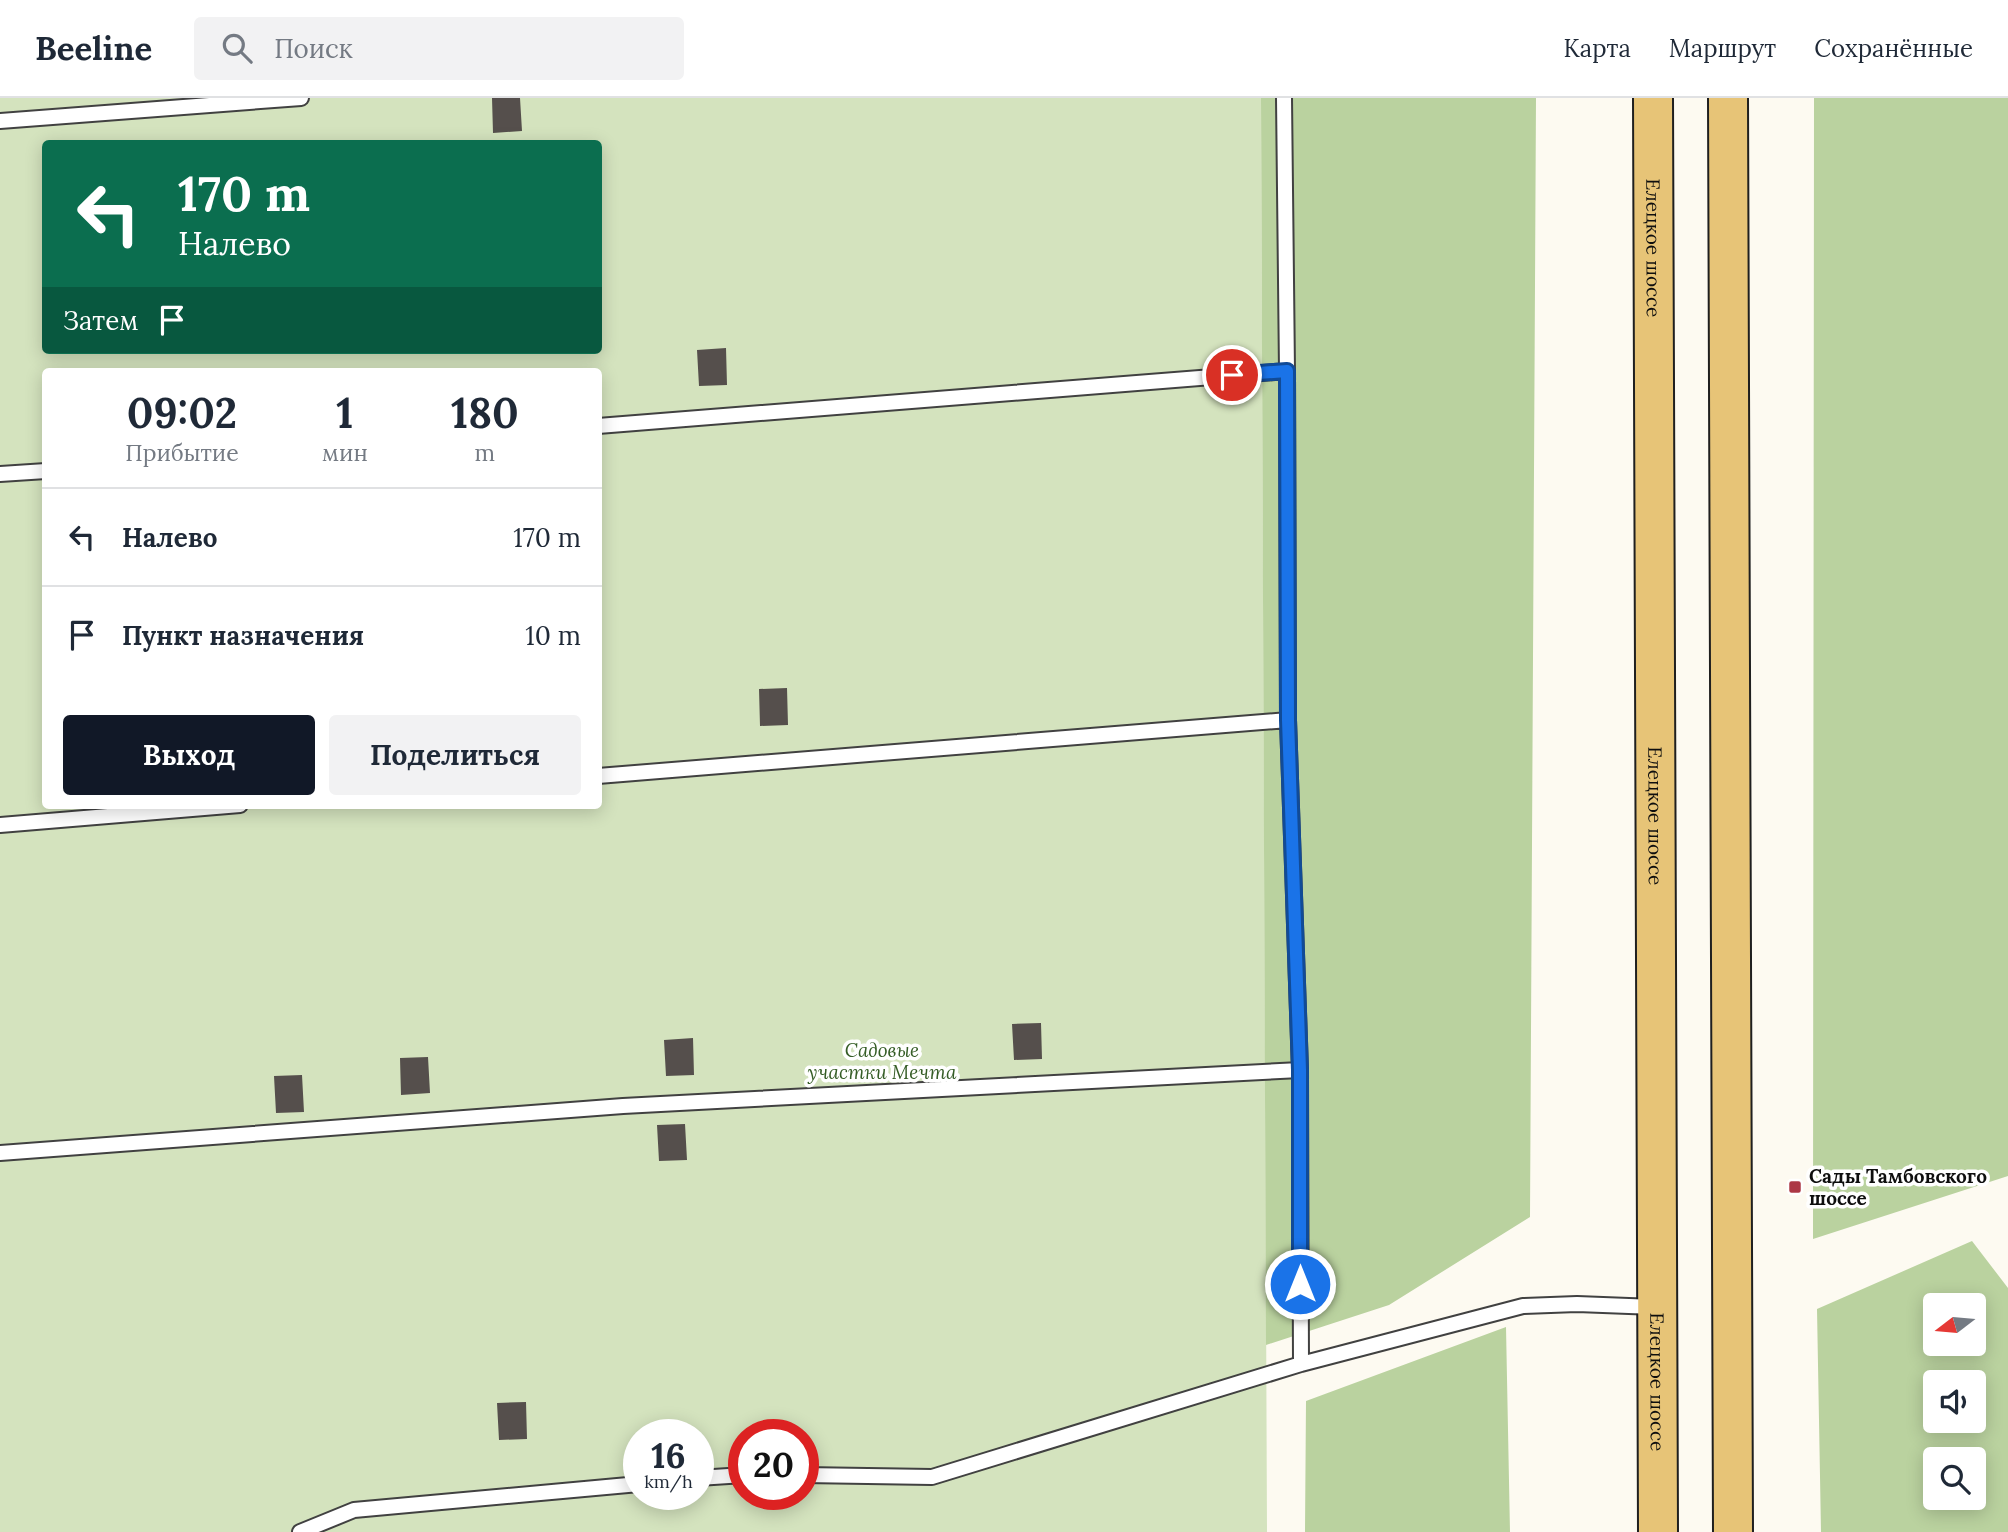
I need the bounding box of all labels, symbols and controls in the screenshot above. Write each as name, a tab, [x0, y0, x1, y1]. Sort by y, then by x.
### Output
search box	[194, 17, 684, 80]
text: Beeline	[35, 27, 152, 69]
icon: search	[218, 29, 256, 67]
text: Поиск	[274, 32, 353, 65]
text: Карта	[1563, 33, 1631, 64]
text: Маршрут	[1669, 33, 1776, 64]
text: Сохранённые	[1814, 33, 1973, 64]
text: 170 m	[178, 162, 310, 224]
icon: left	[63, 168, 154, 259]
street label: Елецкое шоссе	[1641, 179, 1666, 317]
text: Налево	[178, 223, 291, 264]
icon: arrive	[153, 301, 191, 339]
text: Затем	[63, 304, 139, 337]
pin	[1202, 345, 1262, 405]
icon: arrive	[1213, 356, 1251, 394]
text: 09:02	[127, 386, 237, 440]
text: 1	[336, 386, 353, 440]
text: 180	[451, 386, 519, 440]
text: Прибытие	[125, 438, 239, 467]
text: мин	[322, 438, 368, 467]
text: m	[475, 438, 495, 467]
icon: left	[63, 518, 101, 556]
text: Налево	[122, 521, 218, 554]
text: 170 m	[513, 521, 581, 554]
icon: arrive	[63, 616, 101, 654]
text: Пункт назначения	[122, 619, 364, 652]
text: 10 m	[525, 619, 581, 652]
button: Выход	[63, 715, 315, 795]
button: Поделиться	[329, 715, 581, 795]
street label: Елецкое шоссе	[1643, 747, 1668, 885]
park label: Садовые участки Мечта	[807, 1038, 957, 1084]
place label: Сады Тамбовского шоссе	[1809, 1164, 1987, 1210]
marker: Сады Тамбовского шоссе	[1787, 1179, 1803, 1195]
position arrow	[1263, 1247, 1337, 1321]
north arrow	[1923, 1293, 1986, 1356]
map controls	[1923, 1293, 1986, 1510]
street label: Елецкое шоссе	[1645, 1313, 1670, 1451]
button: sound	[1923, 1370, 1986, 1433]
speed limit sign: 20	[728, 1419, 819, 1510]
text: 16	[651, 1433, 686, 1478]
button: search	[1923, 1447, 1986, 1510]
text: km/h	[644, 1470, 693, 1493]

